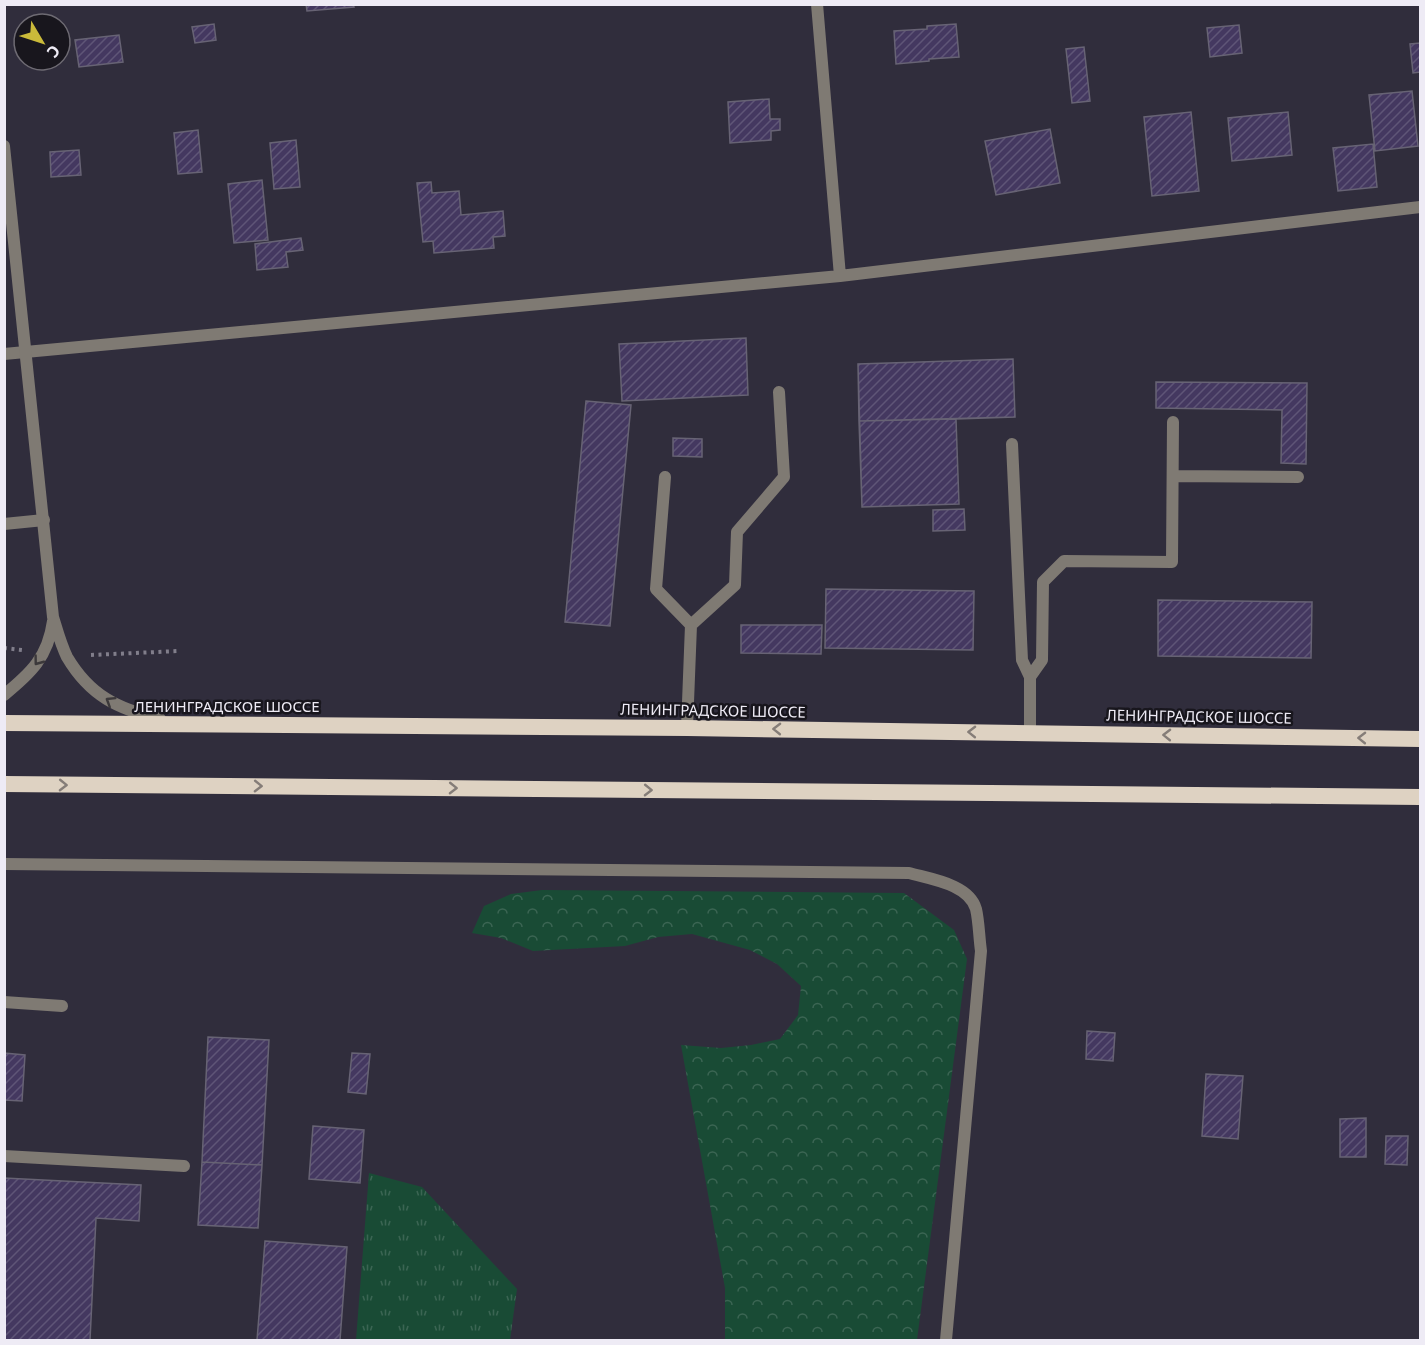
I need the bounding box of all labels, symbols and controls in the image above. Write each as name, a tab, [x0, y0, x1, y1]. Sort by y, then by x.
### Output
north arrow	[12, 12, 72, 72]
text: С	[42, 41, 65, 62]
one-way arrow	[34, 654, 45, 665]
one-way arrow	[106, 696, 116, 708]
street label: ЛЕНИНГРАДСКОЕ ШОССЕ	[134, 696, 320, 716]
street label: ЛЕНИНГРАДСКОЕ ШОССЕ	[620, 698, 806, 722]
street label: ЛЕНИНГРАДСКОЕ ШОССЕ	[1106, 704, 1292, 728]
one-way arrow	[773, 723, 782, 736]
one-way arrow	[968, 726, 977, 738]
one-way arrow	[1163, 728, 1172, 741]
one-way arrow	[1358, 732, 1367, 744]
one-way arrow	[58, 779, 67, 791]
one-way arrow	[253, 780, 262, 793]
one-way arrow	[448, 782, 457, 794]
one-way arrow	[643, 784, 652, 796]

